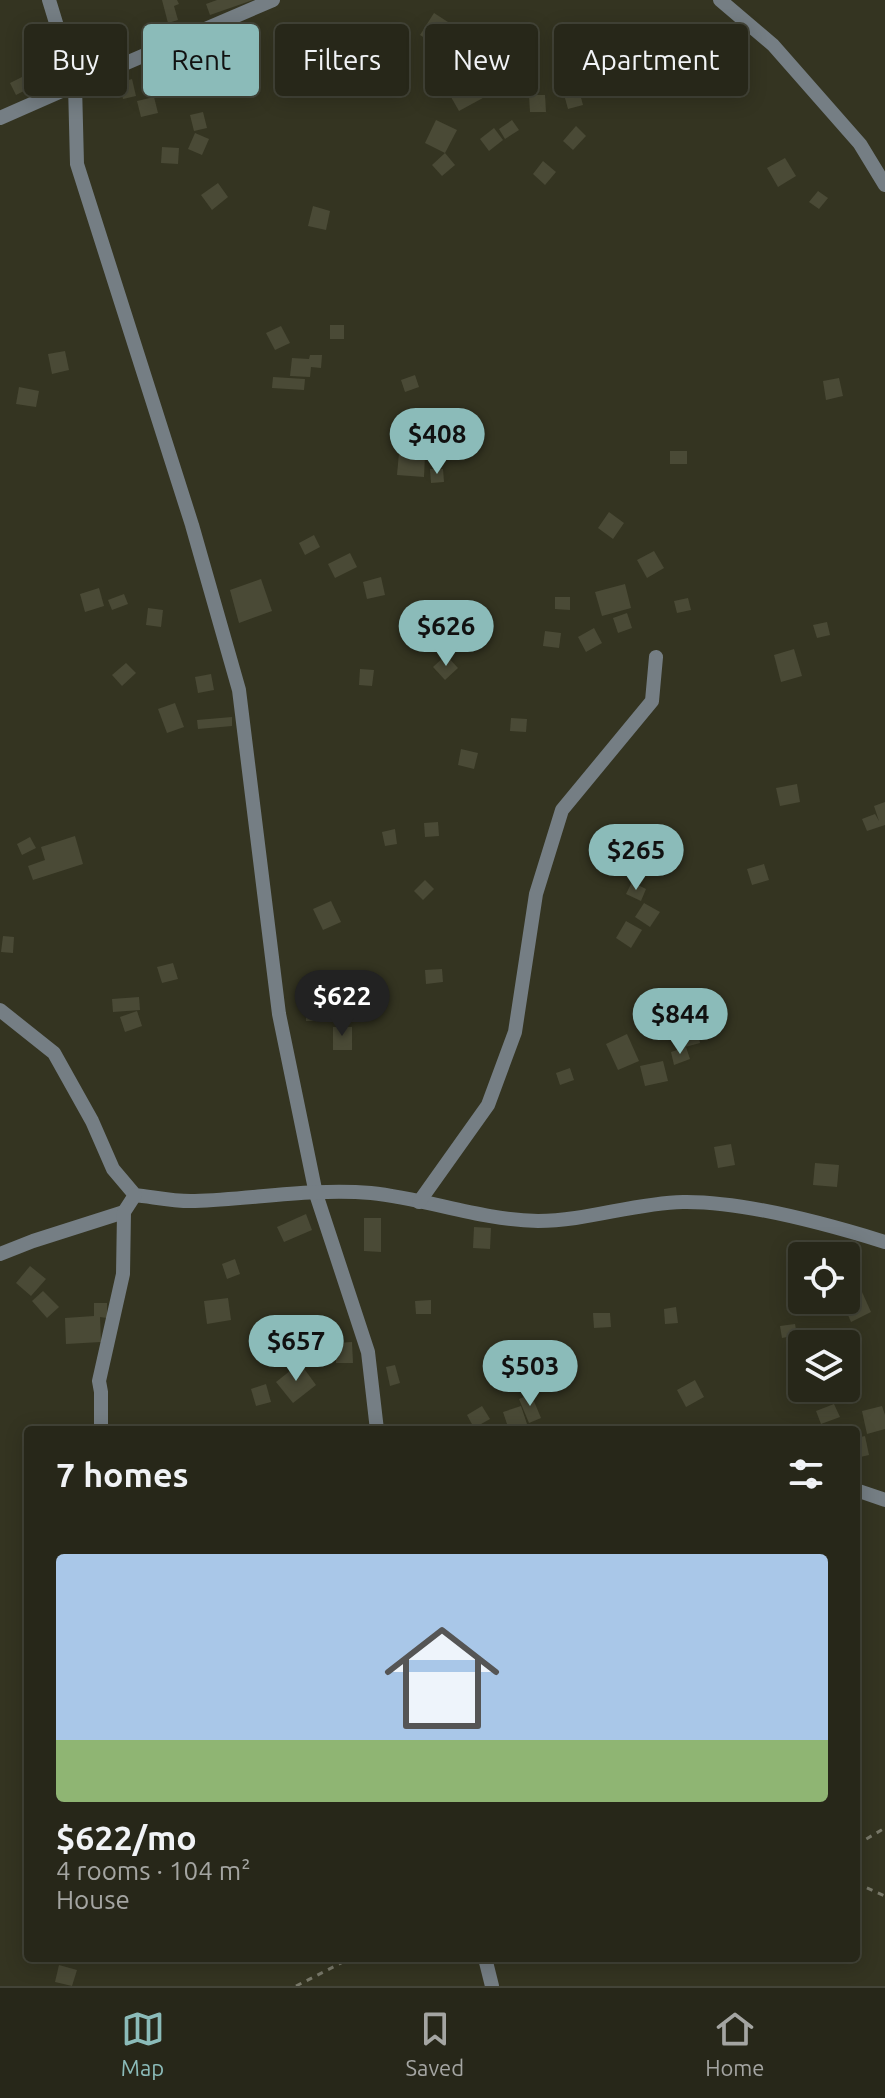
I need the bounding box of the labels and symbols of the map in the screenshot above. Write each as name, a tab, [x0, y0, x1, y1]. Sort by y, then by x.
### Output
pin: $408	[390, 408, 484, 476]
pin: $626	[399, 600, 493, 668]
pin: $265	[589, 824, 683, 892]
pin: $622	[295, 970, 389, 1038]
pin: $844	[633, 988, 727, 1056]
pin: $657	[249, 1315, 343, 1383]
pin: $503	[483, 1340, 577, 1408]

